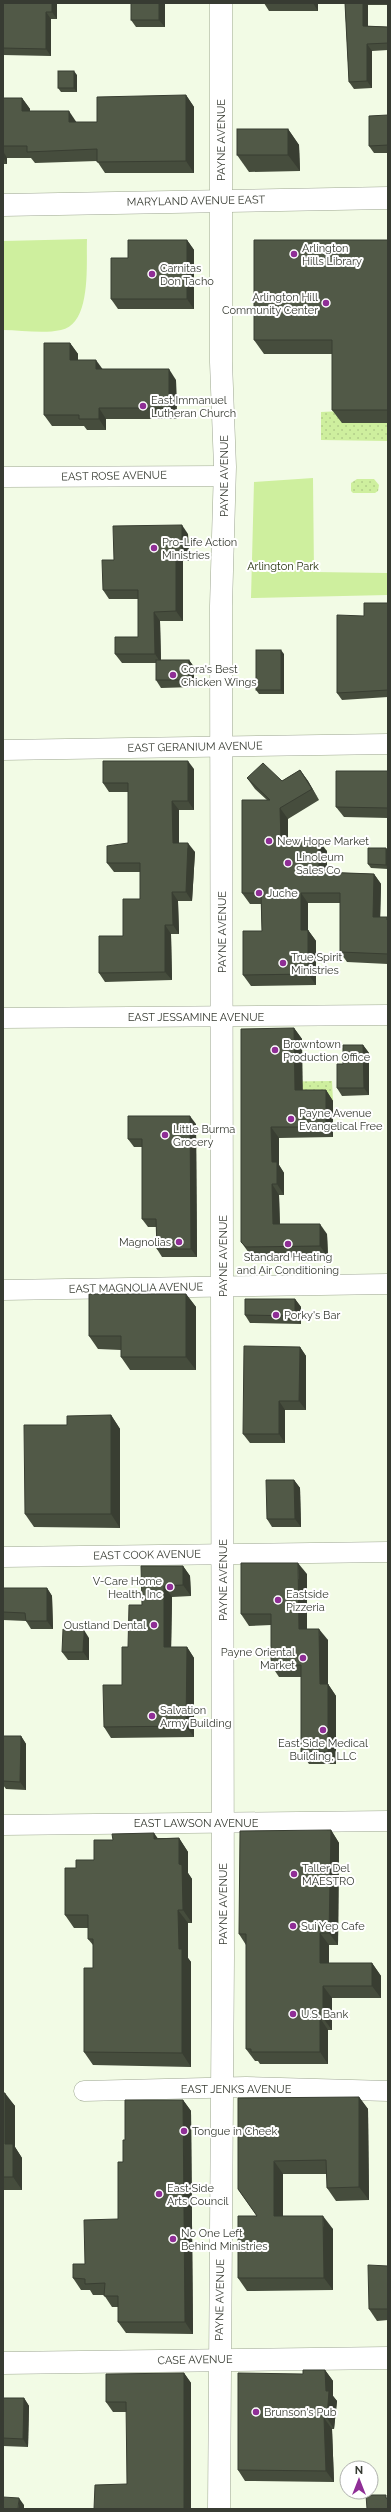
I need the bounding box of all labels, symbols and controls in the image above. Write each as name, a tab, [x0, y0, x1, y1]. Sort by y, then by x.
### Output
street label: PAYNE AVENUE	[215, 99, 228, 181]
street label: MARYLAND AVENUE EAST	[127, 193, 266, 209]
place label: Arlington Hills Library	[302, 242, 362, 268]
marker: Arlington Hills Library	[289, 249, 299, 259]
place label: Carnitas Don Tacho	[160, 262, 214, 288]
marker: Carnitas Don Tacho	[147, 269, 157, 279]
place label: Arlington Hill Community Center	[222, 291, 318, 317]
marker: Arlington Hill Community Center	[321, 298, 331, 308]
place label: East Immanuel Lutheran Church	[151, 394, 236, 420]
marker: East Immanuel Lutheran Church	[138, 401, 148, 411]
street label: PAYNE AVENUE	[218, 435, 231, 517]
street label: EAST ROSE AVENUE	[61, 469, 167, 483]
place label: Pro-Life Action Ministries	[162, 536, 237, 562]
marker: Pro-Life Action Ministries	[149, 543, 159, 553]
park label: Arlington Park	[247, 560, 319, 573]
place label: Cora's Best Chicken Wings	[181, 663, 257, 689]
marker: Cora's Best Chicken Wings	[168, 670, 178, 680]
street label: EAST GERANIUM AVENUE	[127, 739, 263, 755]
place label: New Hope Market	[277, 835, 369, 848]
marker: New Hope Market	[264, 836, 274, 846]
place label: Linoleum Sales Co	[296, 851, 344, 877]
marker: Linoleum Sales Co	[283, 858, 293, 868]
place label: Juche	[267, 887, 298, 900]
marker: Juche	[254, 888, 264, 898]
street label: PAYNE AVENUE	[216, 891, 229, 973]
place label: True Spirit Ministries	[291, 951, 343, 977]
marker: True Spirit Ministries	[278, 958, 288, 968]
street label: EAST JESSAMINE AVENUE	[128, 1011, 265, 1024]
place label: Browntown Production Office	[283, 1038, 371, 1064]
marker: Browntown Production Office	[270, 1045, 280, 1055]
place label: Payne Avenue Evangelical Free	[299, 1107, 383, 1133]
marker: Payne Avenue Evangelical Free	[286, 1114, 296, 1124]
place label: Little Burma Grocery	[173, 1123, 235, 1149]
marker: Little Burma Grocery	[160, 1130, 170, 1140]
street label: PAYNE AVENUE	[217, 1215, 230, 1297]
place label: Magnolias	[119, 1236, 171, 1249]
marker: Magnolias	[174, 1237, 184, 1247]
marker: Standard Heating and Air Conditioning	[283, 1239, 293, 1249]
place label: Standard Heating and Air Conditioning	[237, 1251, 339, 1277]
street label: EAST MAGNOLIA AVENUE	[69, 1280, 204, 1296]
place label: Porky's Bar	[284, 1309, 340, 1322]
marker: Porky's Bar	[271, 1310, 281, 1320]
street label: PAYNE AVENUE	[217, 1539, 230, 1621]
street label: EAST COOK AVENUE	[93, 1548, 201, 1562]
place label: V-Care Home Health, Inc	[93, 1575, 163, 1601]
marker: V-Care Home Health, Inc	[165, 1582, 175, 1592]
place label: Eastside Pizzeria	[286, 1588, 329, 1614]
marker: Eastside Pizzeria	[273, 1595, 283, 1605]
place label: Oustland Dental	[64, 1619, 146, 1632]
marker: Oustland Dental	[149, 1620, 159, 1630]
place label: Payne Oriental Market	[221, 1646, 295, 1672]
marker: Payne Oriental Market	[298, 1653, 308, 1663]
place label: Salvation Army Building	[160, 1704, 231, 1730]
marker: Salvation Army Building	[147, 1711, 157, 1721]
marker: East Side Medical Building, LLC	[318, 1725, 328, 1735]
place label: East Side Medical Building, LLC	[278, 1737, 368, 1763]
street label: EAST LAWSON AVENUE	[134, 1817, 259, 1830]
place label: Taller Del MAESTRO	[302, 1862, 355, 1888]
street label: PAYNE AVENUE	[217, 1863, 230, 1945]
marker: Taller Del MAESTRO	[289, 1869, 299, 1879]
place label: Sui Yep Cafe	[301, 1920, 365, 1933]
marker: Sui Yep Cafe	[288, 1921, 298, 1931]
place label: U.S. Bank	[301, 2008, 349, 2021]
marker: U.S. Bank	[288, 2009, 298, 2019]
street label: EAST JENKS AVENUE	[181, 2083, 292, 2096]
place label: Tongue in Cheek	[192, 2125, 278, 2138]
marker: Tongue in Cheek	[179, 2126, 189, 2136]
place label: East Side Arts Council	[167, 2182, 229, 2208]
marker: East Side Arts Council	[154, 2189, 164, 2199]
place label: No One Left Behind Ministries	[181, 2227, 268, 2253]
marker: No One Left Behind Ministries	[168, 2234, 178, 2244]
street label: PAYNE AVENUE	[213, 2259, 227, 2341]
street label: CASE AVENUE	[157, 2353, 233, 2367]
place label: Brunson's Pub	[264, 2406, 337, 2419]
marker: Brunson's Pub	[251, 2407, 261, 2417]
north arrow	[339, 2460, 379, 2500]
text: N	[355, 2464, 363, 2477]

